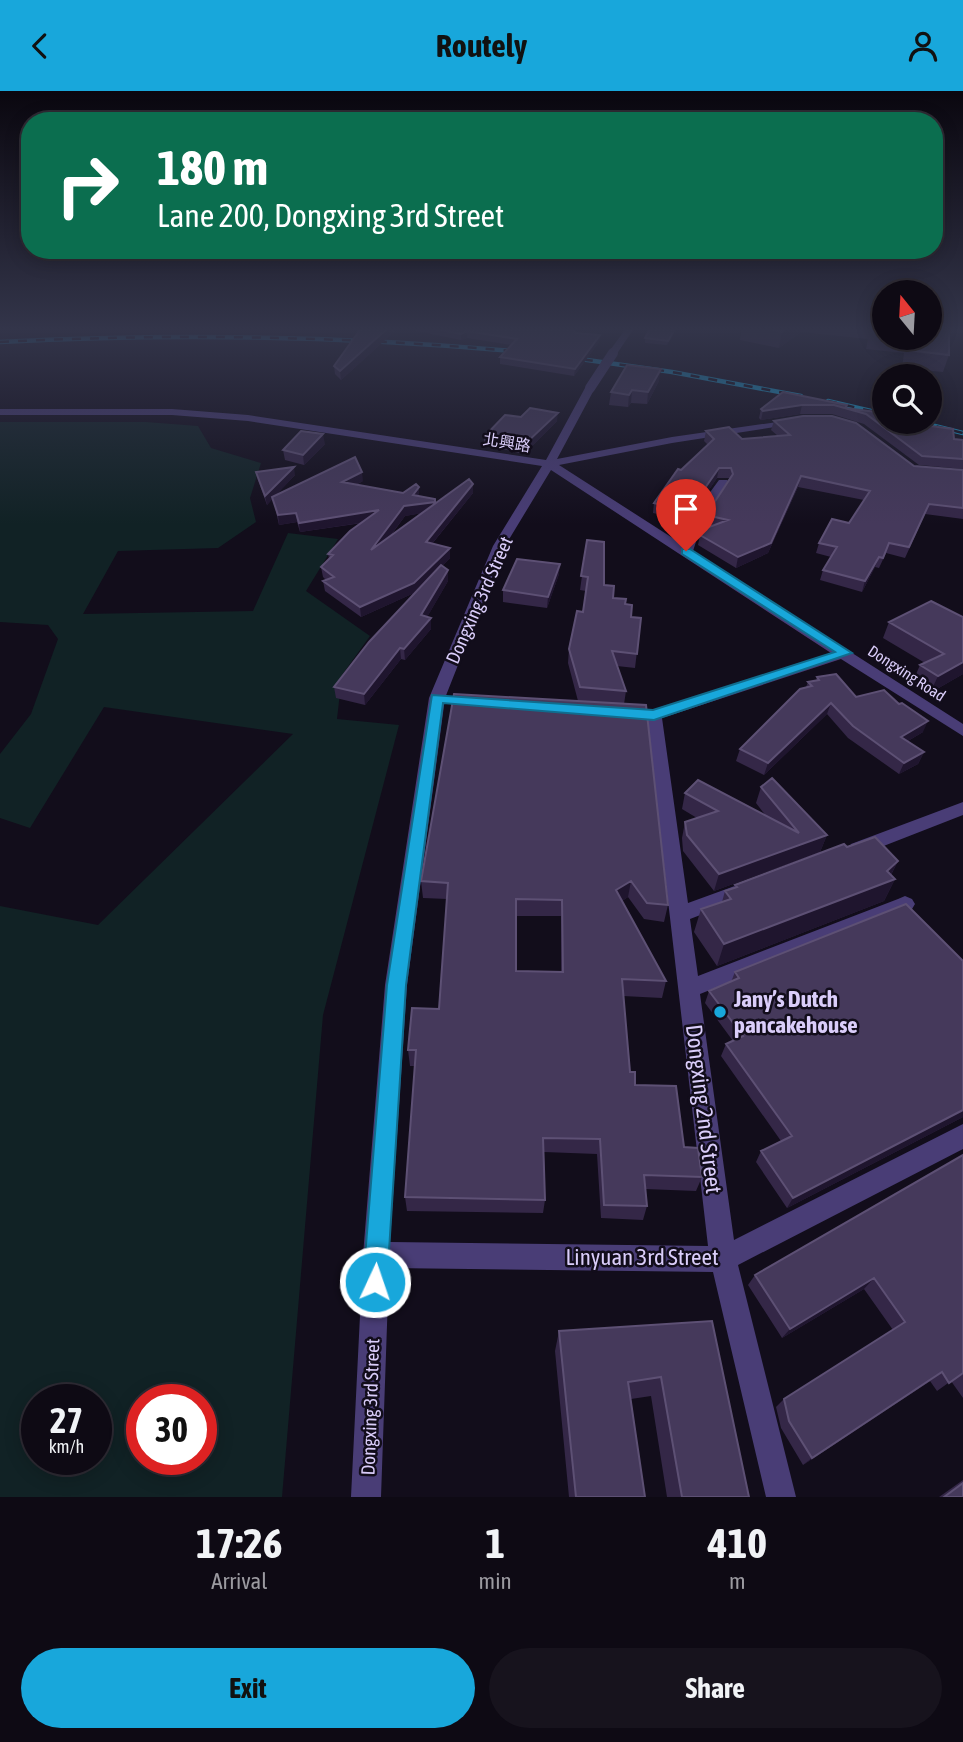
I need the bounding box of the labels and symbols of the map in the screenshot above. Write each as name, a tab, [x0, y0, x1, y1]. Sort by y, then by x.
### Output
north arrow	[872, 280, 942, 350]
street label: 北興路	[482, 429, 532, 455]
pin	[656, 479, 716, 551]
street label: Dongxing 3rd Street	[441, 533, 517, 667]
street label: Dongxing Road	[864, 641, 949, 706]
place label: Jany’s Dutch pancakehouse	[733, 986, 858, 1038]
marker: Jany’s Dutch pancakehouse	[712, 1004, 728, 1020]
street label: Dongxing 2nd Street	[681, 1023, 727, 1195]
street label: Linyuan 3rd Street	[565, 1244, 719, 1270]
position arrow	[338, 1245, 412, 1319]
street label: Dongxing 3rd Street	[357, 1338, 383, 1476]
speed limit sign: 30	[126, 1384, 217, 1475]

